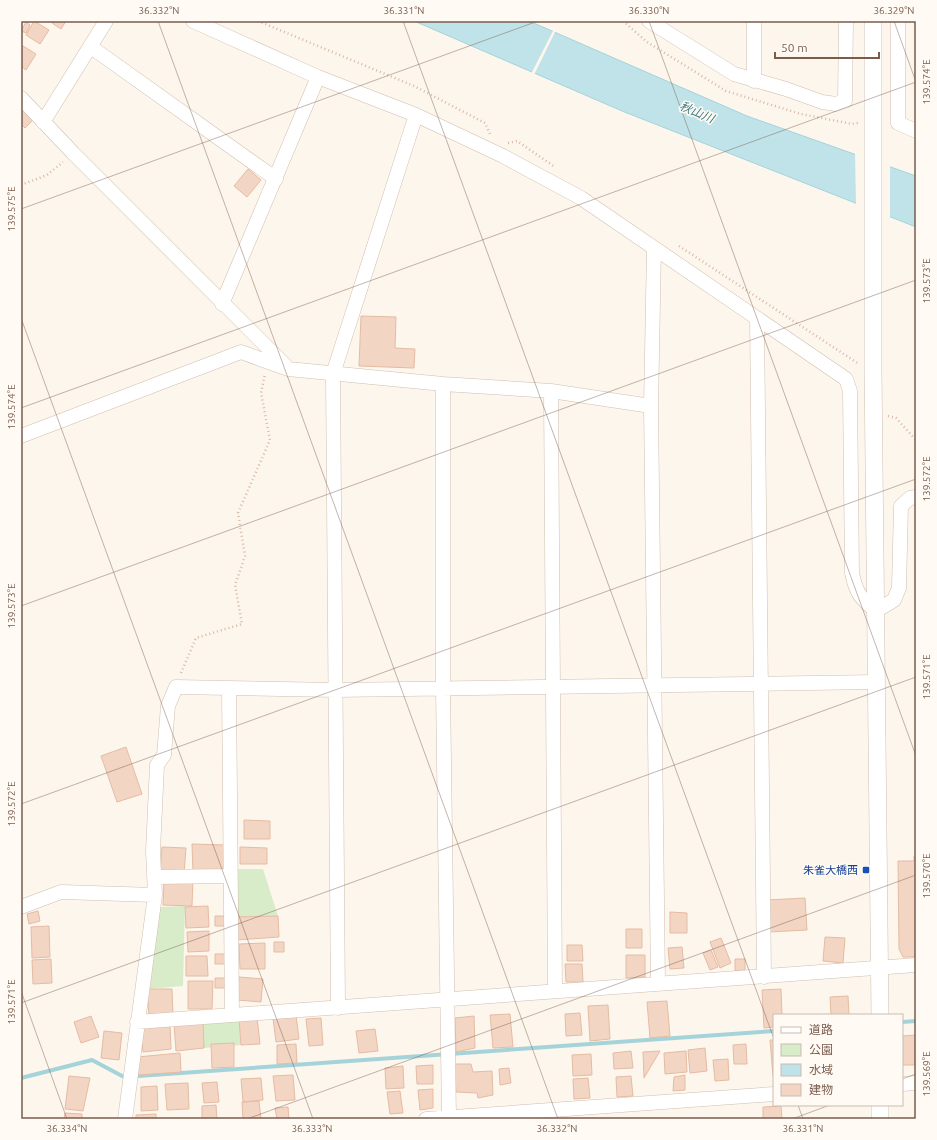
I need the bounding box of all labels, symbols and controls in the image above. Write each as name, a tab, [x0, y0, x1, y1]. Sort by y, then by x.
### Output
text: 36.332°N	[138, 5, 180, 16]
text: 36.331°N	[383, 5, 425, 16]
text: 36.330°N	[628, 5, 670, 16]
text: 36.329°N	[873, 5, 915, 16]
scale bar	[775, 34, 879, 60]
text: 50 m	[781, 41, 808, 54]
text: 139.574°E	[921, 59, 932, 105]
water label: 秋山川	[678, 99, 718, 126]
text: 139.575°E	[6, 186, 17, 232]
text: 139.573°E	[921, 258, 932, 304]
text: 139.574°E	[6, 384, 17, 430]
text: 139.572°E	[921, 456, 932, 502]
text: 139.573°E	[6, 583, 17, 629]
text: 139.571°E	[921, 654, 932, 700]
text: 139.572°E	[6, 781, 17, 827]
text: 139.570°E	[921, 853, 932, 899]
place label: 朱雀大橋西	[803, 864, 858, 876]
marker: 朱雀大橋西	[861, 865, 871, 875]
text: 139.571°E	[6, 979, 17, 1025]
legend	[773, 1014, 903, 1106]
text: 道路	[809, 1023, 833, 1036]
text: 公園	[809, 1043, 833, 1056]
text: 139.569°E	[921, 1051, 932, 1097]
text: 水域	[809, 1063, 833, 1076]
text: 建物	[809, 1083, 833, 1096]
text: 36.334°N	[46, 1123, 88, 1134]
text: 36.333°N	[291, 1123, 333, 1134]
text: 36.332°N	[536, 1123, 578, 1134]
text: 36.331°N	[782, 1123, 824, 1134]

